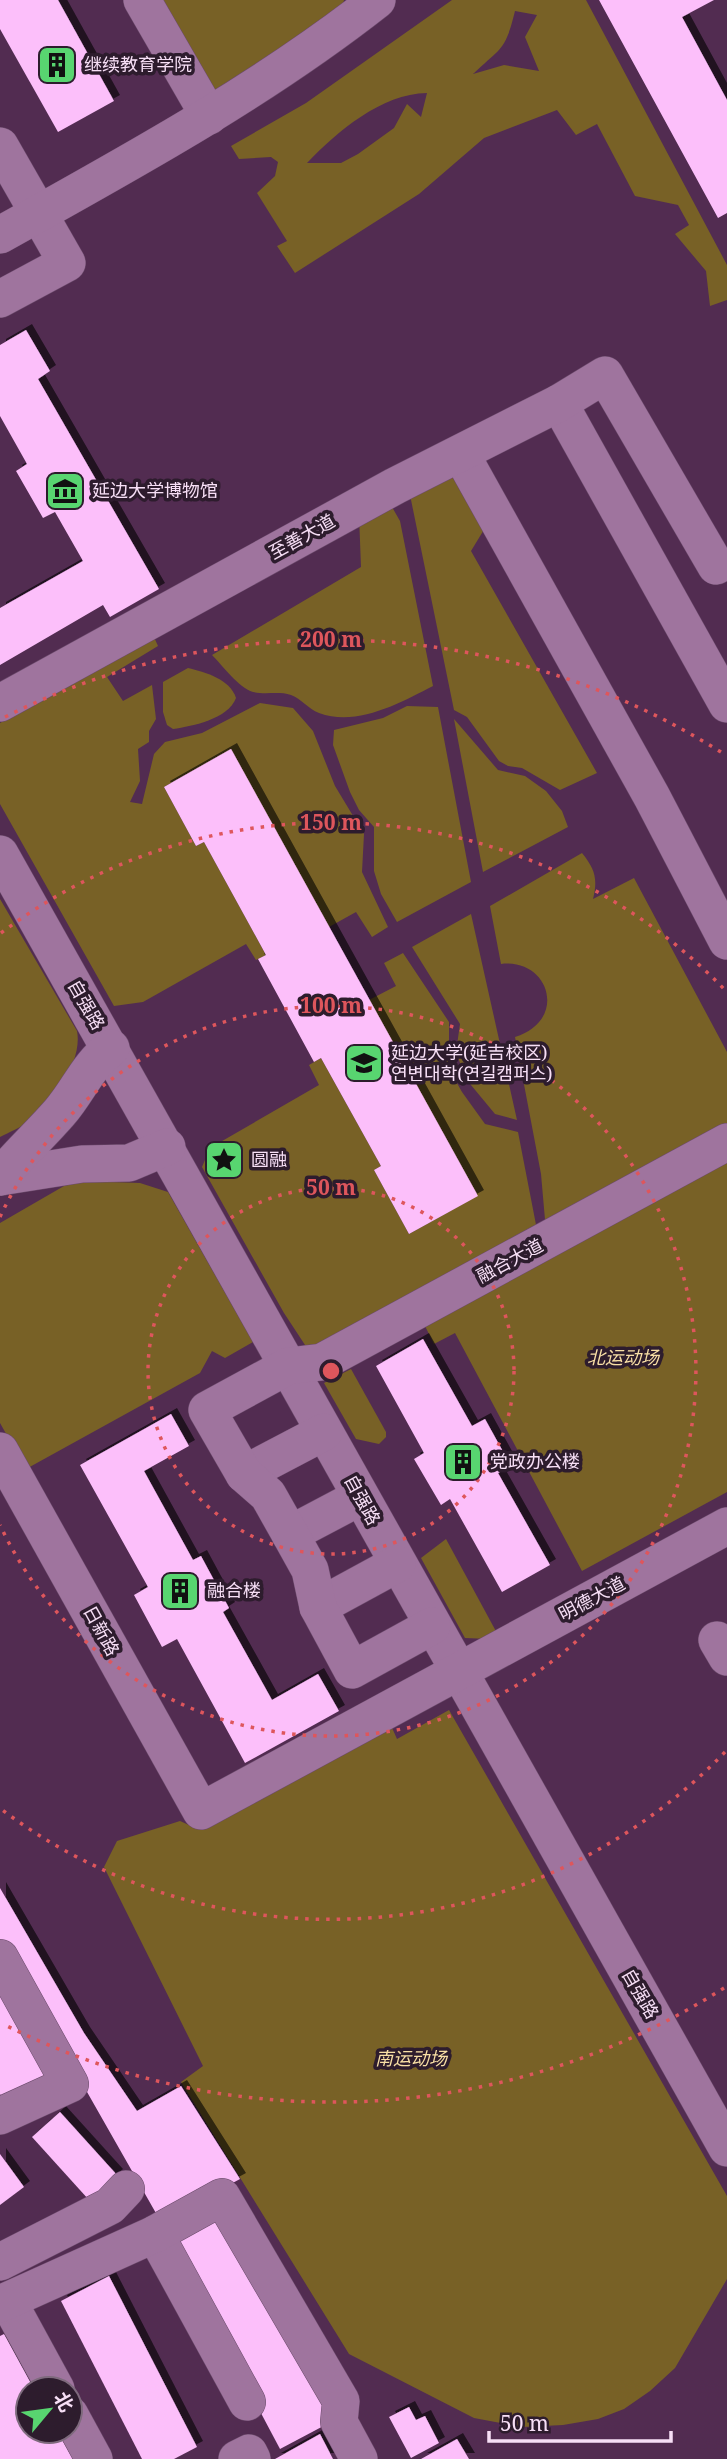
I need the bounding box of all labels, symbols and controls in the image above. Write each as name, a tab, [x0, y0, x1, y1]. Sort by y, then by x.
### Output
building icon: 继续教育学院	[36, 44, 78, 86]
place label: 继续教育学院	[84, 52, 192, 76]
museum icon: 延边大学博物馆	[44, 470, 86, 512]
place label: 延边大学博物馆	[92, 478, 218, 502]
street label: 至善大道	[264, 508, 339, 564]
text: 200 m	[300, 625, 362, 653]
text: 150 m	[300, 808, 362, 836]
street label: 自强路	[63, 975, 111, 1034]
text: 100 m	[300, 991, 362, 1019]
place label: 延边大学(延吉校区) 연변대학(연길캠퍼스)	[391, 1040, 553, 1085]
school or university icon: 延边大学(延吉校区) 연변대학(연길캠퍼스)	[343, 1042, 385, 1084]
place icon: 圆融	[203, 1139, 245, 1181]
place label: 圆融	[251, 1147, 287, 1171]
text: 50 m	[306, 1173, 356, 1201]
street label: 融合大道	[472, 1233, 547, 1288]
park label: 北运动场	[587, 1345, 661, 1369]
centre of rings	[319, 1359, 343, 1383]
building icon: 党政办公楼	[442, 1441, 484, 1483]
place label: 党政办公楼	[490, 1449, 580, 1473]
street label: 自强路	[339, 1470, 386, 1529]
building icon: 融合楼	[159, 1570, 201, 1612]
street label: 明德大道	[554, 1571, 629, 1626]
place label: 融合楼	[207, 1578, 261, 1602]
street label: 日新路	[78, 1601, 125, 1660]
street label: 自强路	[617, 1964, 665, 2023]
park label: 南运动场	[375, 2046, 449, 2070]
north arrow	[14, 2375, 84, 2445]
text: 北	[48, 2387, 80, 2416]
scale bar	[489, 2400, 671, 2444]
text: 50 m	[500, 2409, 549, 2437]

